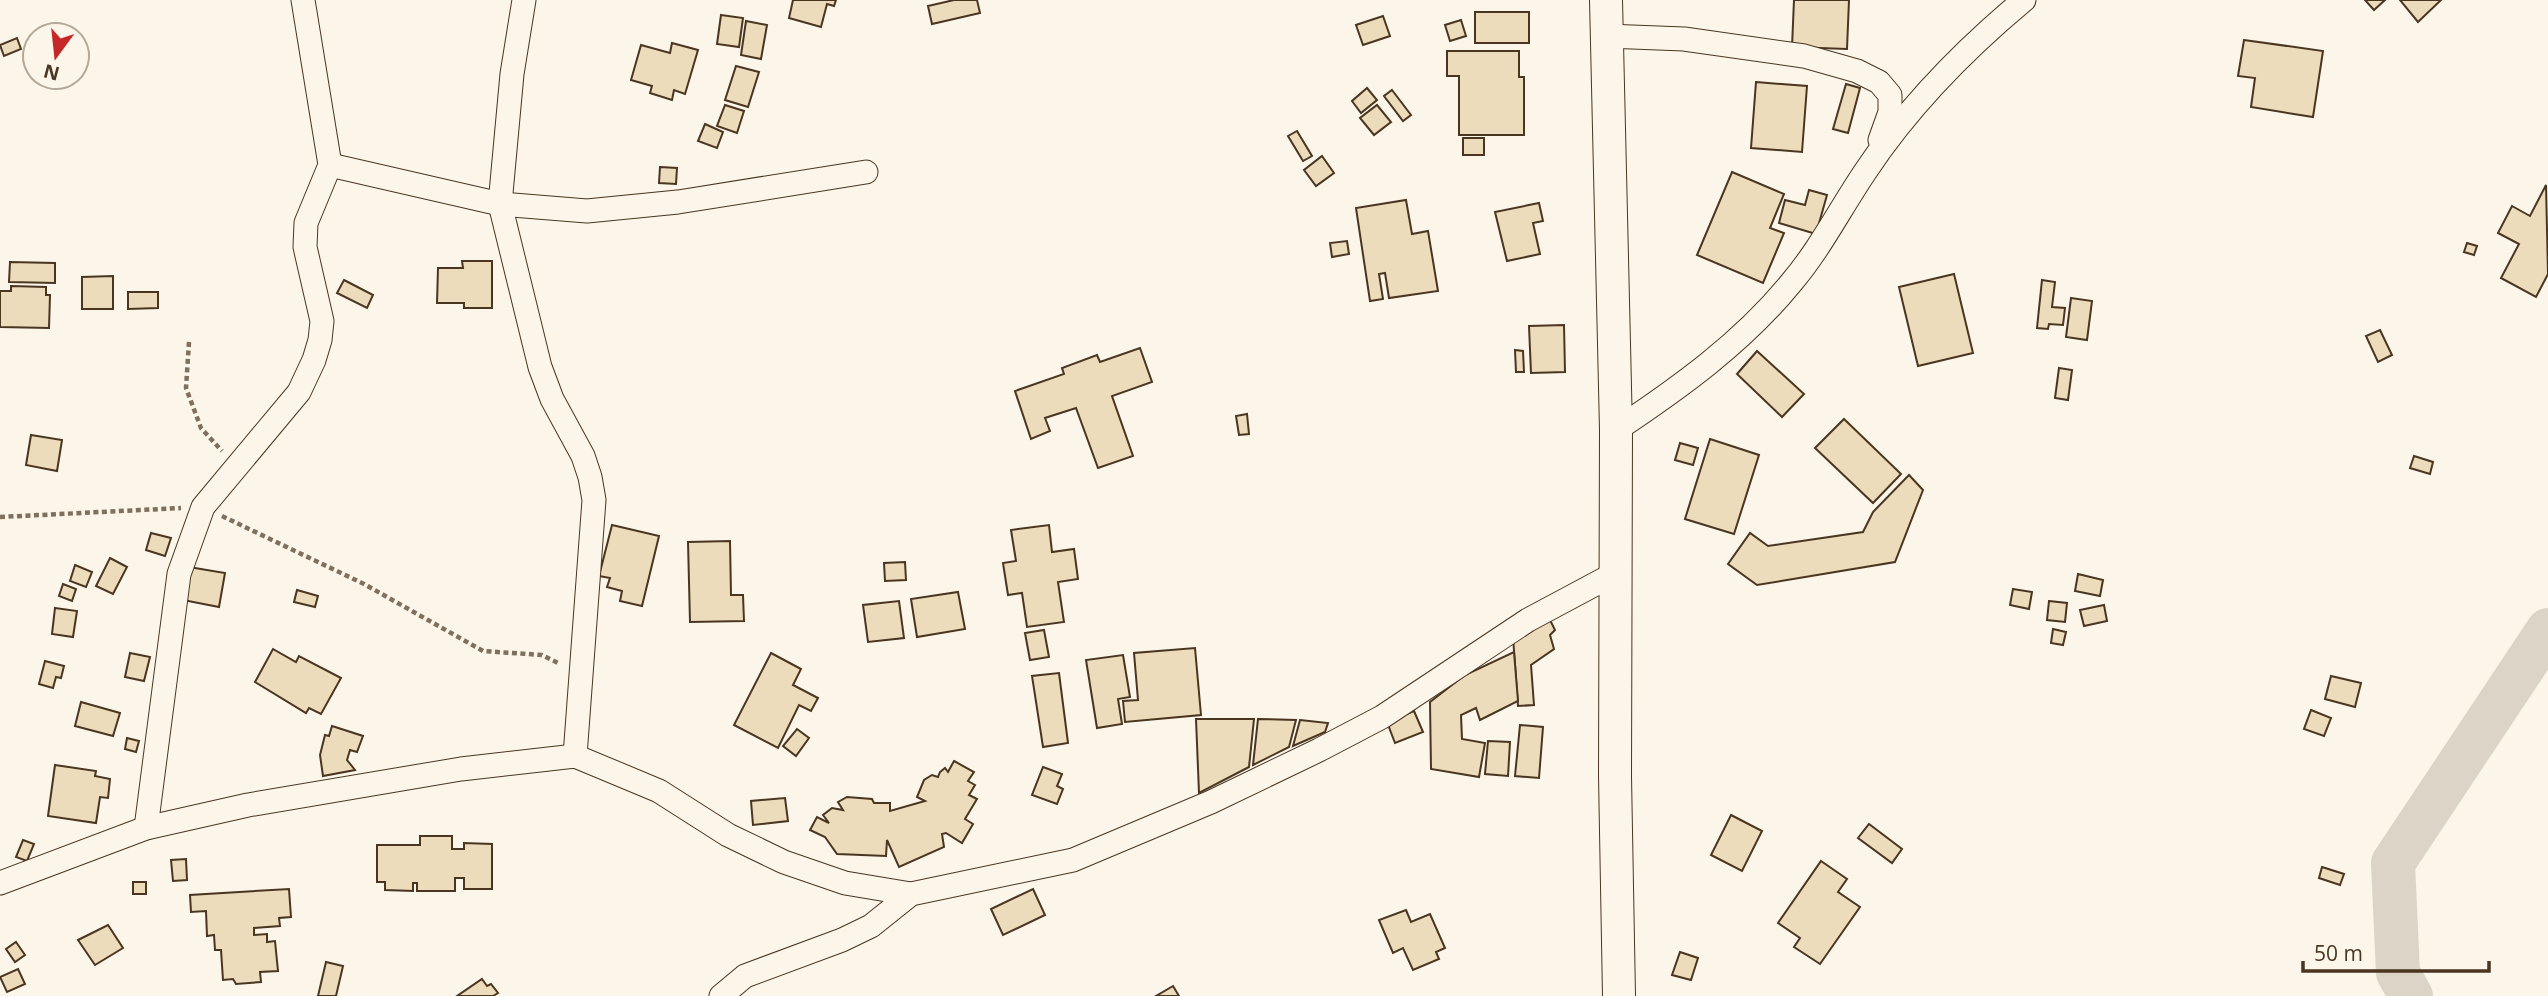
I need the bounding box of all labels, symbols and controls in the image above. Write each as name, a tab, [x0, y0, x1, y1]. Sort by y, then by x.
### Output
north arrow	[21, 21, 91, 91]
text: N	[41, 58, 62, 87]
scale bar	[2303, 930, 2488, 974]
text: 50 m	[2314, 939, 2363, 967]

